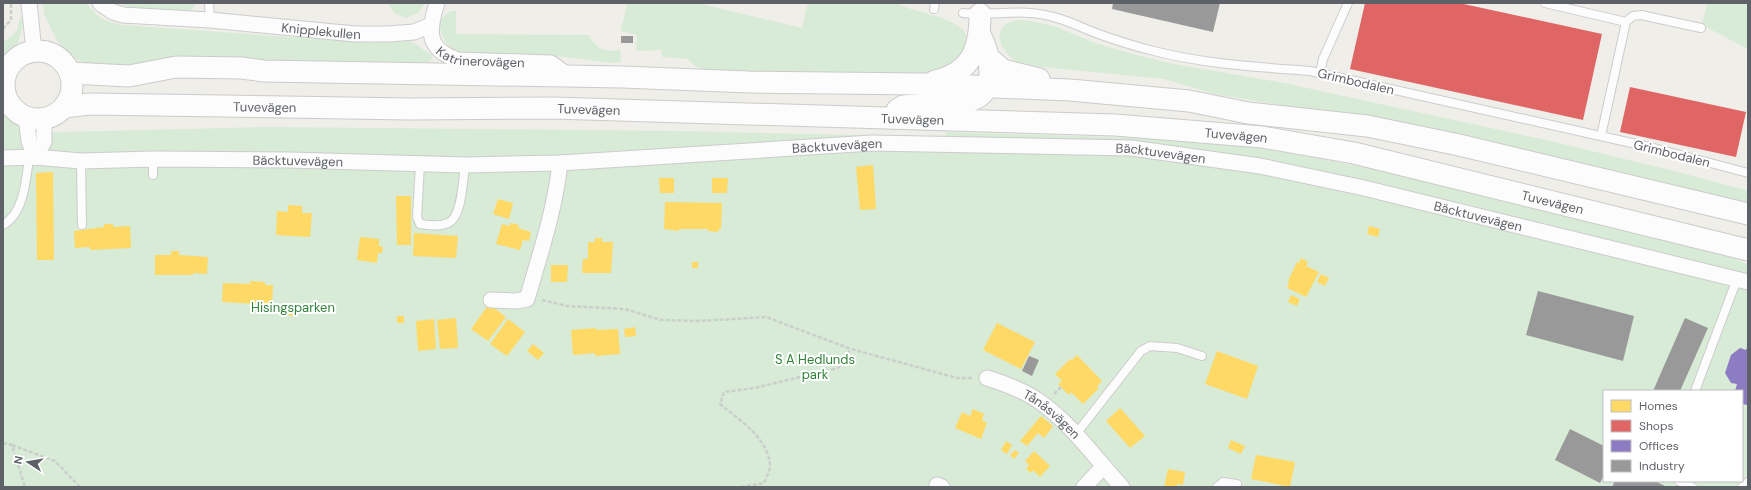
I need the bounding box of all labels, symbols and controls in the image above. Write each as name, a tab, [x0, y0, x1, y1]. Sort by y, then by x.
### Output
street label: Knipplekullen	[281, 19, 361, 43]
street label: Katrinerovägen	[432, 43, 525, 71]
street label: Grimbodalen	[1316, 64, 1396, 99]
street label: Tuvevägen	[233, 98, 297, 116]
street label: Tuvevägen	[557, 100, 621, 119]
street label: Tuvevägen	[881, 110, 944, 129]
street label: Tuvevägen	[1204, 124, 1269, 147]
street label: Bäcktuvevägen	[791, 135, 883, 157]
street label: Grimbodalen	[1632, 136, 1712, 171]
street label: Bäcktuvevägen	[1116, 140, 1207, 167]
street label: Bäcktuvevägen	[252, 152, 343, 171]
street label: Tuvevägen	[1520, 187, 1585, 218]
street label: Bäcktuvevägen	[1432, 197, 1524, 235]
park label: Hisingsparken	[251, 299, 335, 316]
park label: S A Hedlunds park	[775, 351, 855, 383]
street label: Tånåsvägen	[1020, 385, 1084, 443]
legend	[1603, 390, 1743, 482]
text: Homes	[1639, 398, 1678, 414]
text: Shops	[1639, 418, 1674, 434]
text: Offices	[1639, 438, 1679, 454]
north arrow	[8, 442, 48, 482]
text: N	[11, 455, 26, 465]
text: Industry	[1639, 458, 1685, 474]

